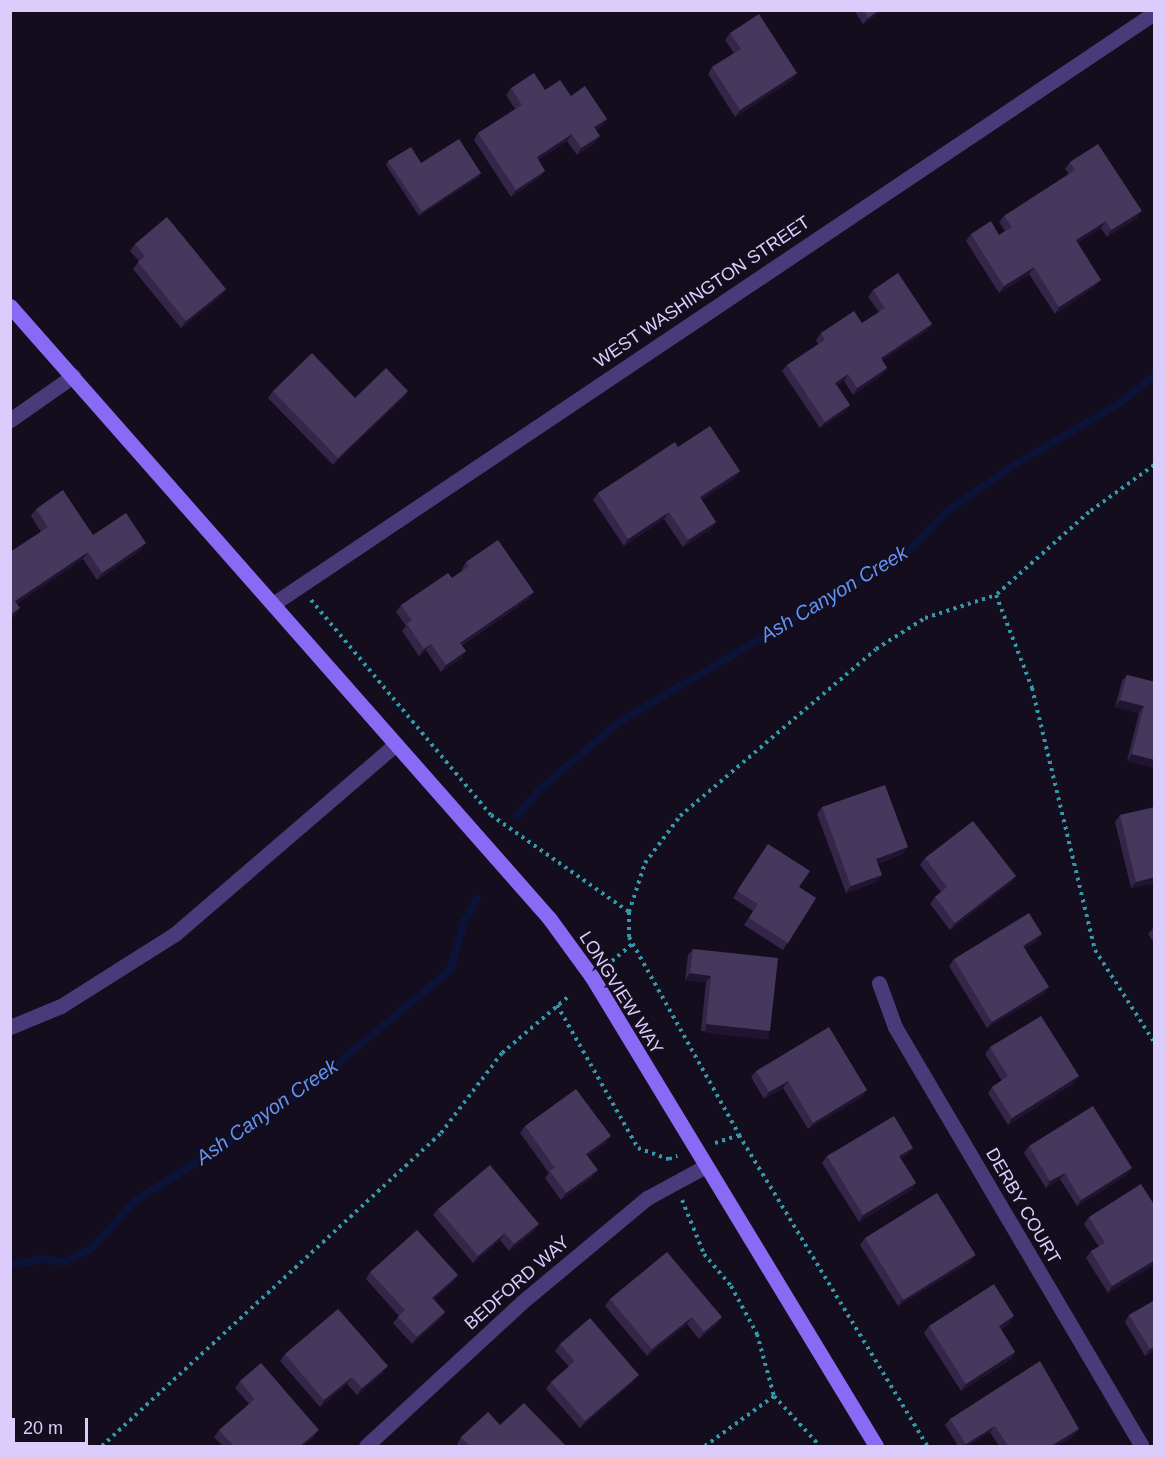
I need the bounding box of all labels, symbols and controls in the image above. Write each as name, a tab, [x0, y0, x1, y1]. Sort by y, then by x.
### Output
street label: WEST WASHINGTON STREET	[590, 211, 814, 373]
water label: Ash Canyon Creek	[756, 540, 912, 648]
street label: LONGVIEW WAY	[574, 927, 668, 1059]
water label: Ash Canyon Creek	[191, 1054, 343, 1170]
street label: DERBY COURT	[981, 1144, 1065, 1268]
street label: BEDFORD WAY	[460, 1232, 574, 1334]
scale bar	[15, 1406, 92, 1444]
text: 20 m	[23, 1418, 63, 1438]

